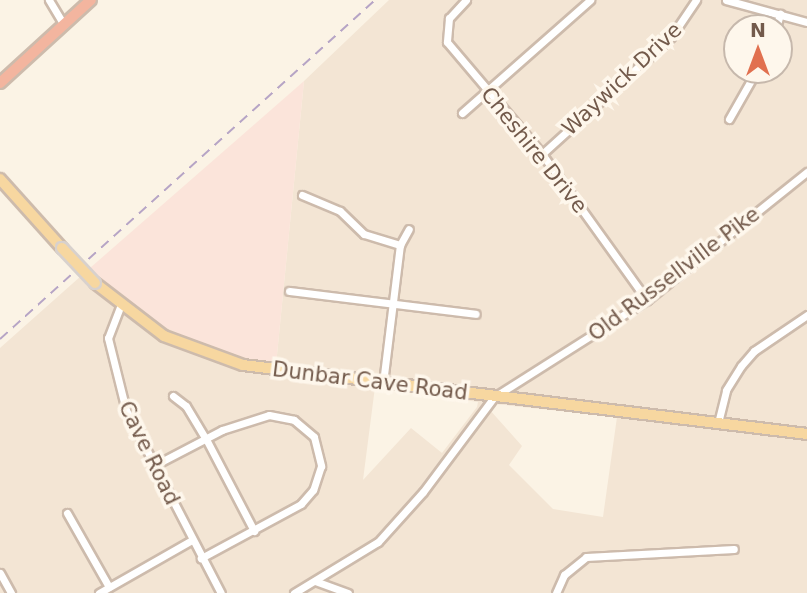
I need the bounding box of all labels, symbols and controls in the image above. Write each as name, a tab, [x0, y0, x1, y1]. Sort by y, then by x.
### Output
north arrow	[723, 14, 793, 84]
street label: Waywick Drive	[557, 17, 687, 141]
text: N	[750, 19, 766, 41]
street label: Cheshire Drive	[476, 82, 592, 218]
street label: Old Russellville Pike	[583, 201, 765, 347]
street label: Dunbar Cave Road	[271, 357, 469, 405]
street label: Cave Road	[113, 397, 185, 509]

